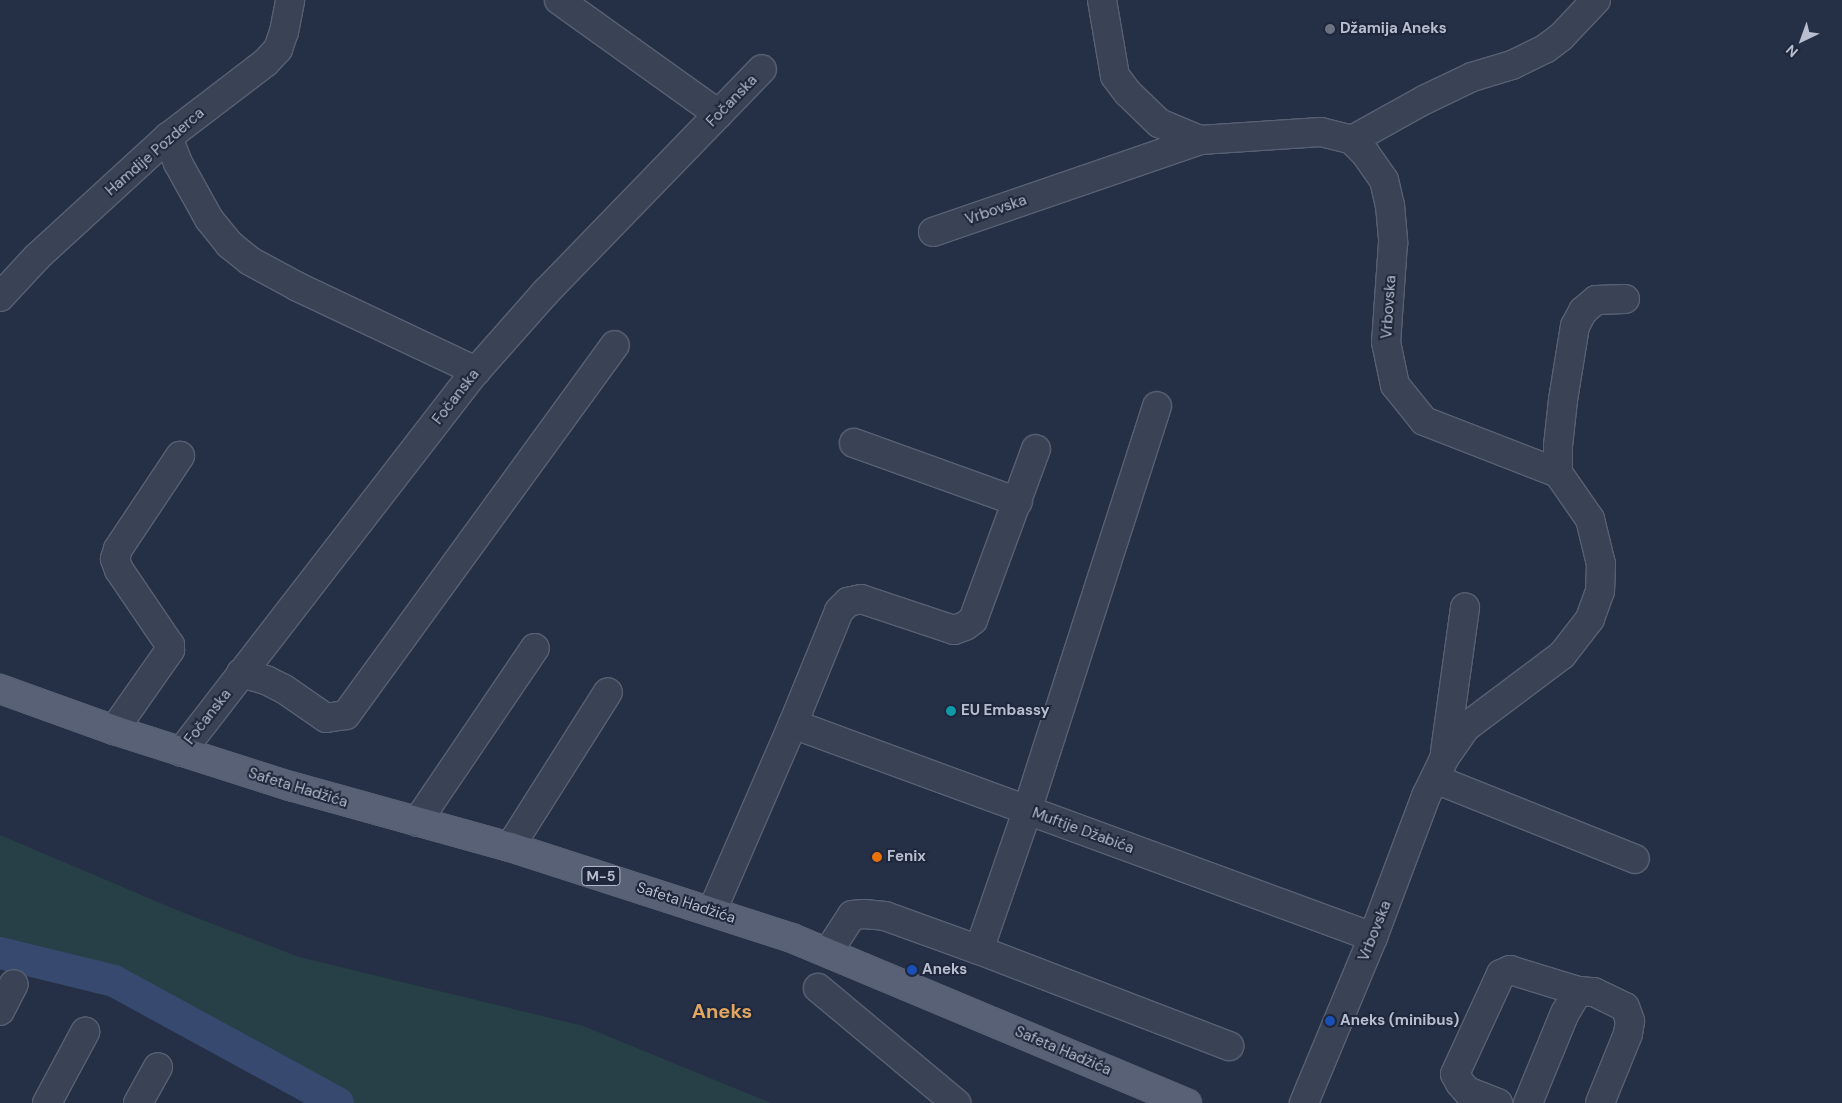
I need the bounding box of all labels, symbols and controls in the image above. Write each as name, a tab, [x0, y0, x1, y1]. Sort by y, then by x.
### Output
north arrow	[1777, 15, 1827, 65]
place label: Džamija Aneks	[1340, 20, 1447, 38]
marker: Džamija Aneks	[1324, 23, 1336, 35]
text: N	[1782, 41, 1802, 61]
street label: Fočanska	[703, 71, 761, 131]
street label: Hamdije Pozderca	[102, 104, 208, 200]
street label: Vrbovska	[963, 191, 1029, 229]
street label: Vrbovska	[1378, 275, 1400, 339]
street label: Fočanska	[429, 366, 483, 428]
street label: Fočanska	[181, 686, 235, 748]
place label: EU Embassy	[961, 702, 1050, 720]
marker: EU Embassy	[945, 705, 957, 717]
street label: Safeta Hadžića	[246, 764, 350, 812]
street label: Muftije Džabića	[1030, 804, 1136, 858]
place label: Fenix	[887, 848, 926, 866]
marker: Fenix	[871, 851, 883, 863]
road number: M-5	[581, 864, 621, 888]
street label: Safeta Hadžića	[634, 879, 738, 927]
street label: Vrbovska	[1355, 898, 1395, 964]
place label: Aneks	[922, 961, 967, 979]
marker: Aneks	[906, 964, 918, 976]
district label: Aneks	[692, 999, 752, 1023]
place label: Aneks (minibus)	[1340, 1012, 1459, 1030]
marker: Aneks (minibus)	[1324, 1015, 1336, 1027]
street label: Safeta Hadžića	[1012, 1023, 1114, 1079]

